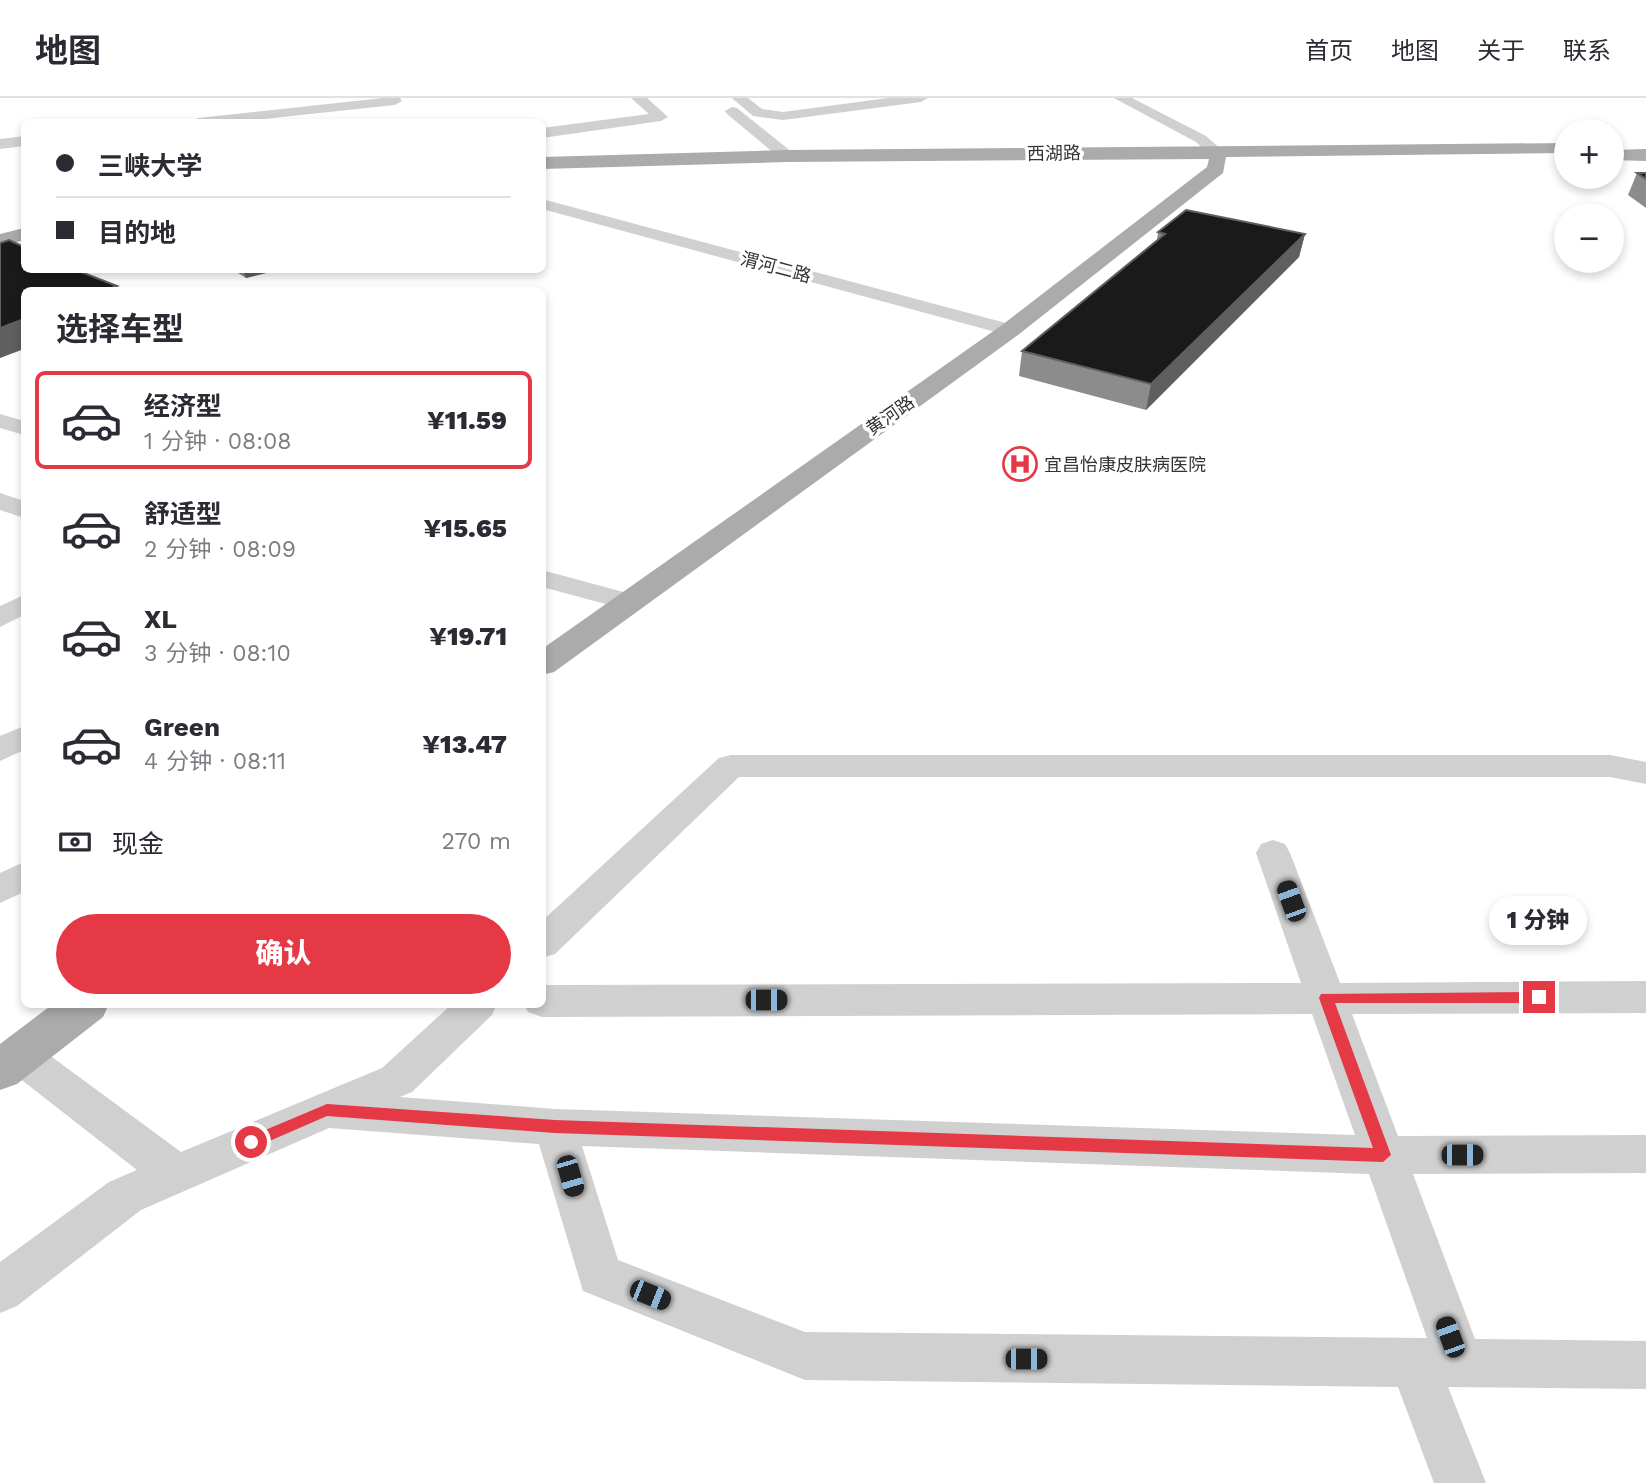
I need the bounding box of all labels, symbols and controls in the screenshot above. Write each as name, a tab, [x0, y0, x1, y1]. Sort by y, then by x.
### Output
text: 地图	[35, 31, 101, 70]
text: 首页	[1305, 37, 1353, 65]
text: 地图	[1391, 37, 1439, 65]
text: 关于	[1477, 37, 1525, 65]
text: 联系	[1563, 37, 1611, 65]
map controls	[1554, 119, 1624, 273]
button: +	[1554, 119, 1624, 189]
street label: 西湖路	[1027, 142, 1081, 164]
text: 三峡大学	[98, 151, 202, 181]
button: −	[1554, 203, 1624, 273]
text: 目的地	[98, 218, 176, 248]
street label: 渭河二路	[739, 248, 813, 286]
text: 选择车型	[56, 310, 184, 348]
icon: car	[60, 389, 123, 452]
text: 经济型	[144, 391, 222, 421]
street label: 黄河路	[862, 391, 918, 439]
text: ¥11.59	[427, 405, 507, 435]
text: 1 分钟 · 08:08	[144, 428, 291, 455]
hospital icon: 宜昌怡康皮肤病医院	[1001, 445, 1039, 483]
place label: 宜昌怡康皮肤病医院	[1044, 454, 1206, 475]
icon: car	[60, 497, 123, 560]
text: 舒适型	[144, 499, 222, 529]
text: ¥15.65	[424, 513, 507, 543]
text: 2 分钟 · 08:09	[144, 536, 296, 563]
text: XL	[144, 604, 177, 634]
icon: car	[60, 605, 123, 668]
text: ¥19.71	[429, 621, 507, 651]
text: 3 分钟 · 08:10	[144, 640, 291, 667]
text: Green	[144, 712, 220, 742]
icon: car	[60, 713, 123, 776]
text: ¥13.47	[422, 729, 507, 759]
text: 4 分钟 · 08:11	[144, 748, 286, 775]
icon: cash	[56, 823, 94, 861]
text: 270 m	[442, 828, 511, 855]
text: 现金	[112, 829, 164, 859]
car	[1274, 878, 1309, 924]
callout: 1 分钟	[1490, 895, 1588, 944]
text: 1 分钟	[1507, 907, 1569, 934]
button: 确认	[56, 914, 511, 994]
route end	[1523, 981, 1555, 1013]
car	[746, 990, 788, 1011]
route start	[235, 1126, 267, 1158]
car	[1442, 1145, 1484, 1166]
car	[555, 1153, 586, 1199]
car	[627, 1277, 674, 1313]
car	[1433, 1314, 1468, 1360]
car	[1006, 1349, 1048, 1370]

